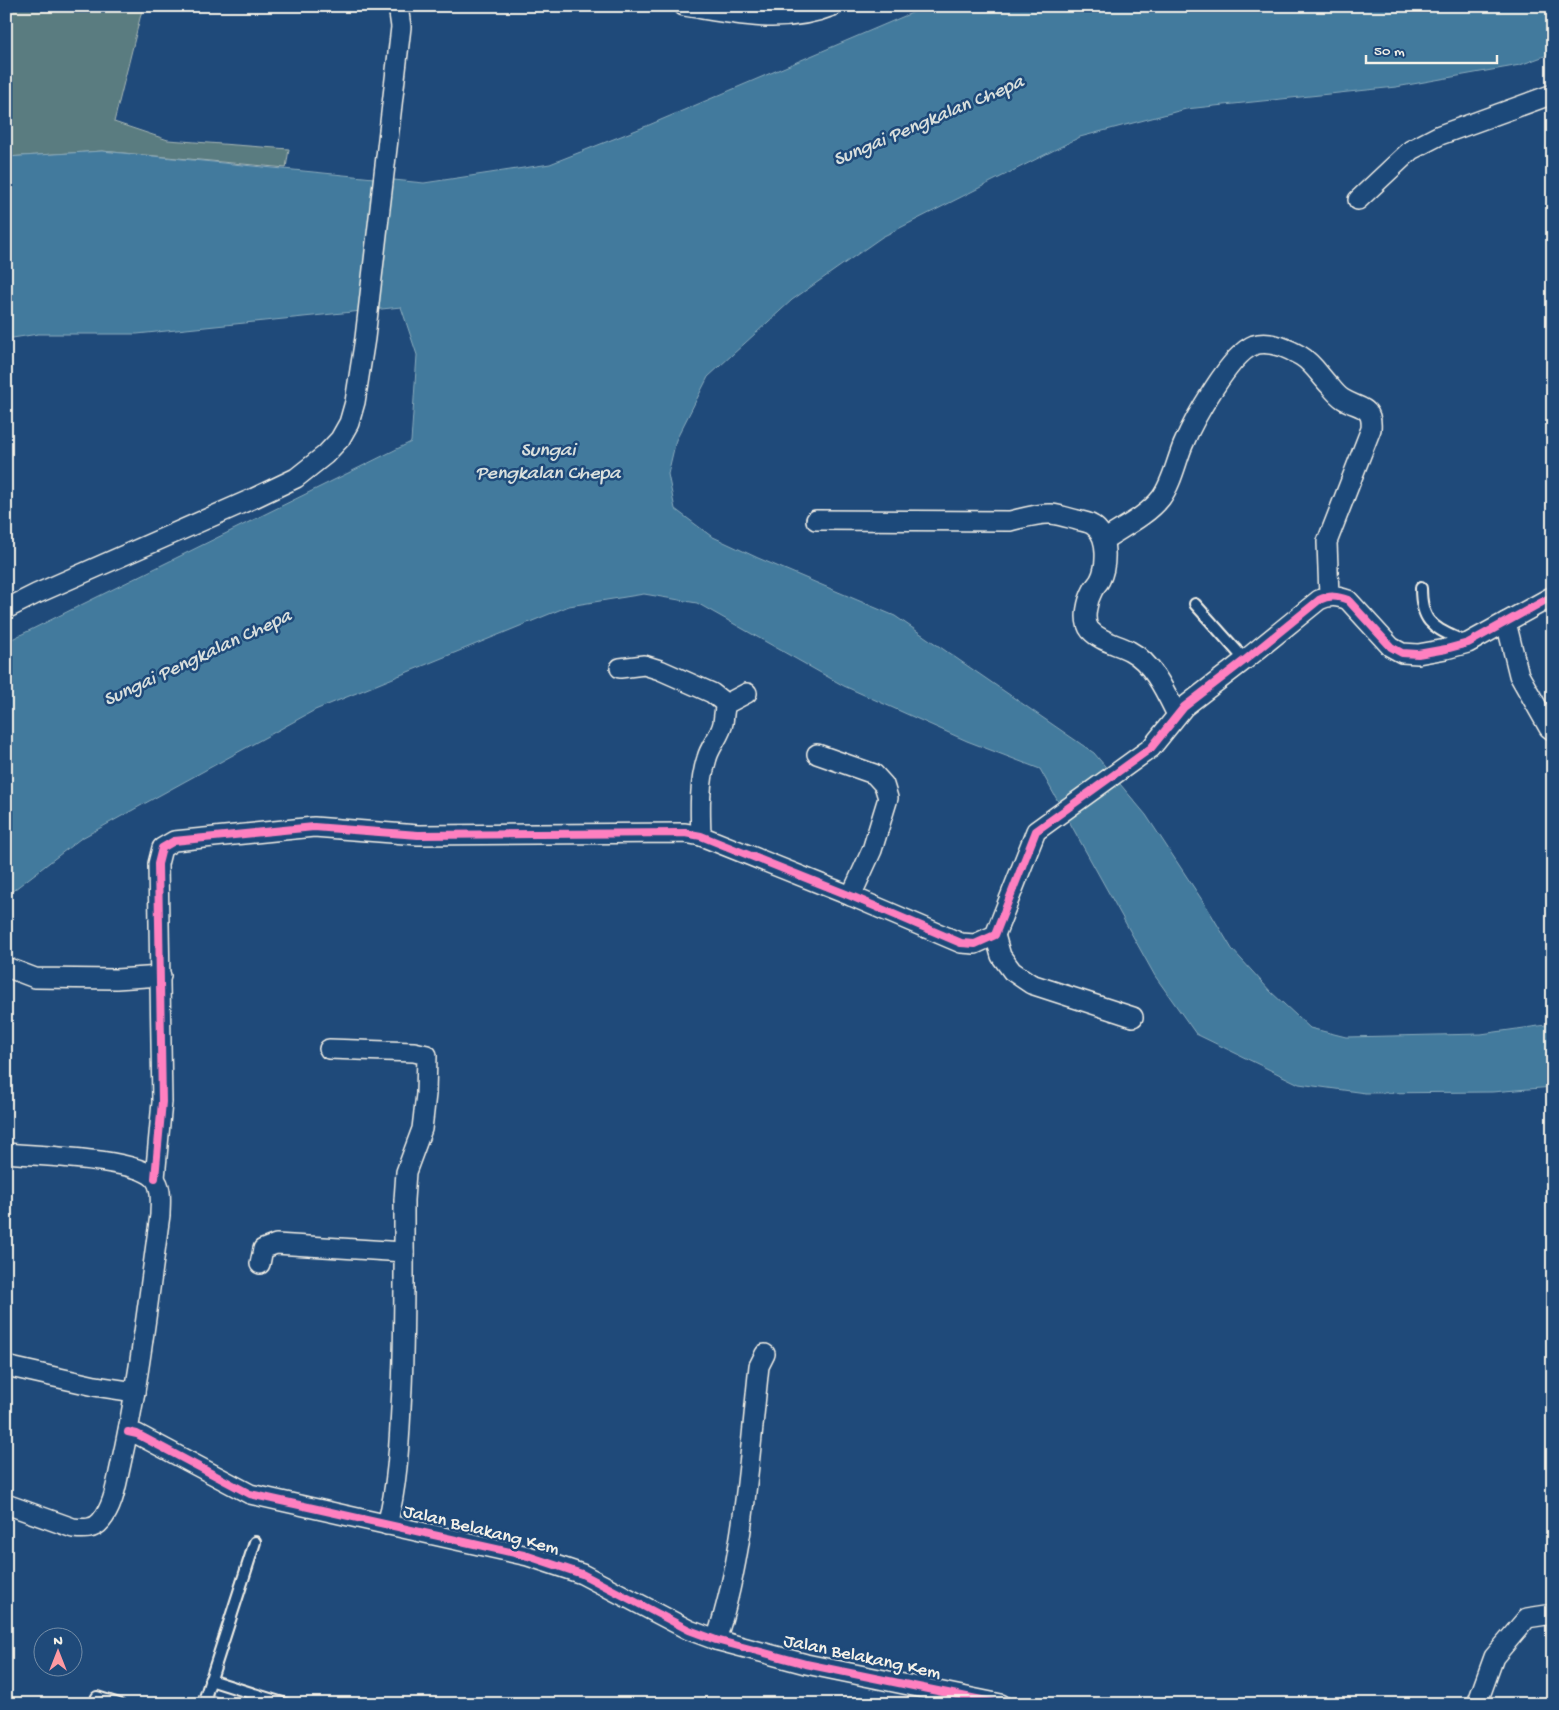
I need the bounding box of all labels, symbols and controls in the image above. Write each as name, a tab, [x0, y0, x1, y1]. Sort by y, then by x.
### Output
scale bar	[1366, 32, 1498, 64]
text: 50 m	[1374, 43, 1405, 61]
water label: Sungai Pengkalan Chepa	[830, 71, 1029, 173]
water label: Sungai Pengkalan Chepa	[476, 440, 622, 486]
water label: Sungai Pengkalan Chepa	[100, 605, 297, 713]
street label: Jalan Belakang Kem	[400, 1500, 562, 1562]
north arrow	[32, 1628, 82, 1678]
street label: Jalan Belakang Kem	[781, 1630, 943, 1686]
text: N	[53, 1633, 63, 1650]

